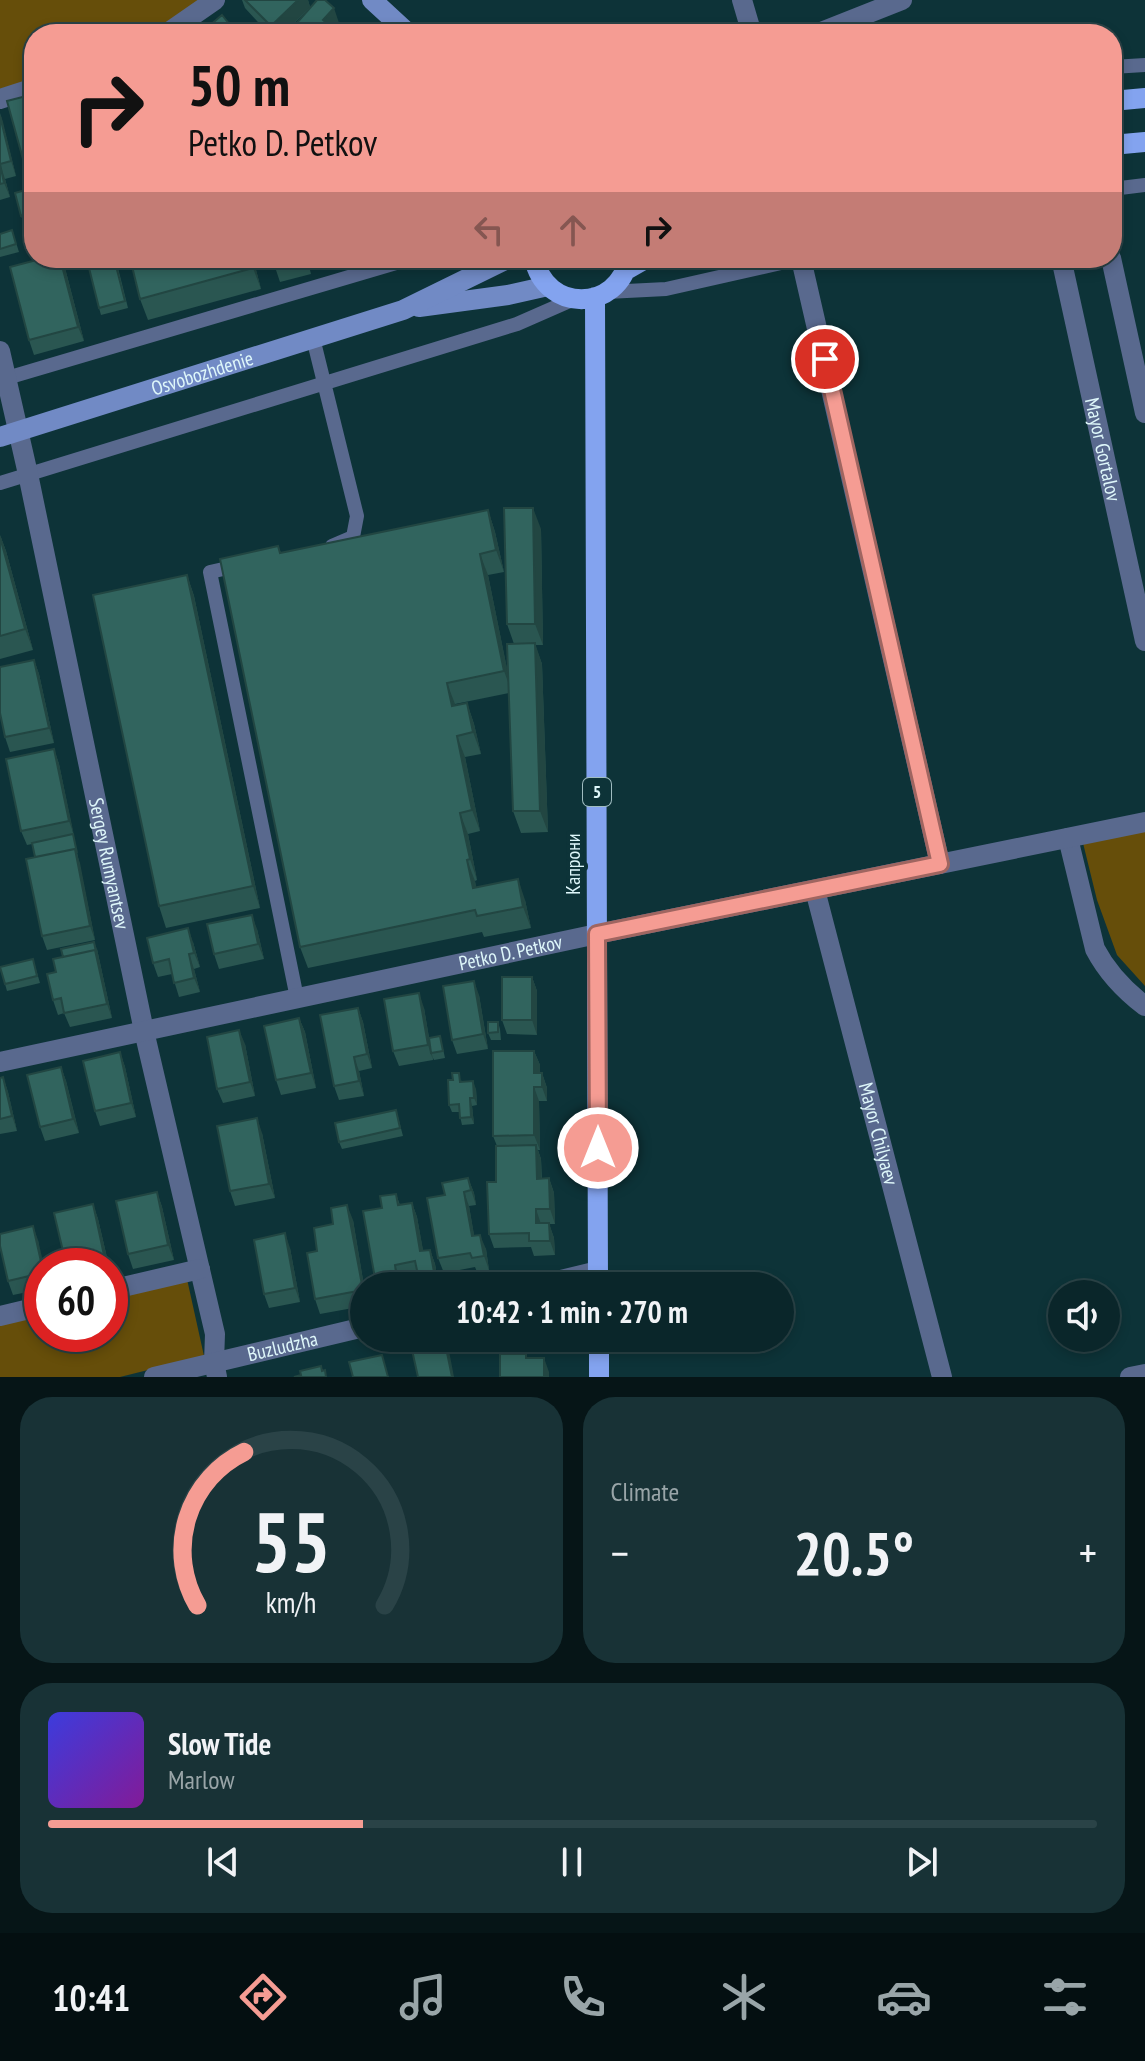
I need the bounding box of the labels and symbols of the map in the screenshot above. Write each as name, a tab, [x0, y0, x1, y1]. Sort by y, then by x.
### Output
pin	[791, 325, 859, 393]
street label: Osvobozhdenie	[148, 345, 256, 402]
street label: Mayor Gortalov	[1079, 395, 1127, 504]
road number: 5	[583, 778, 611, 806]
street label: Sergey Rumyantsev	[83, 795, 136, 932]
street label: Капрони	[560, 833, 586, 895]
street label: Petko D. Petkov	[456, 929, 565, 976]
street label: Mayor Chilyaev	[853, 1080, 904, 1188]
position arrow	[556, 1106, 640, 1190]
speed limit sign: 60	[24, 1248, 128, 1352]
street label: Buzludzha	[245, 1326, 320, 1367]

